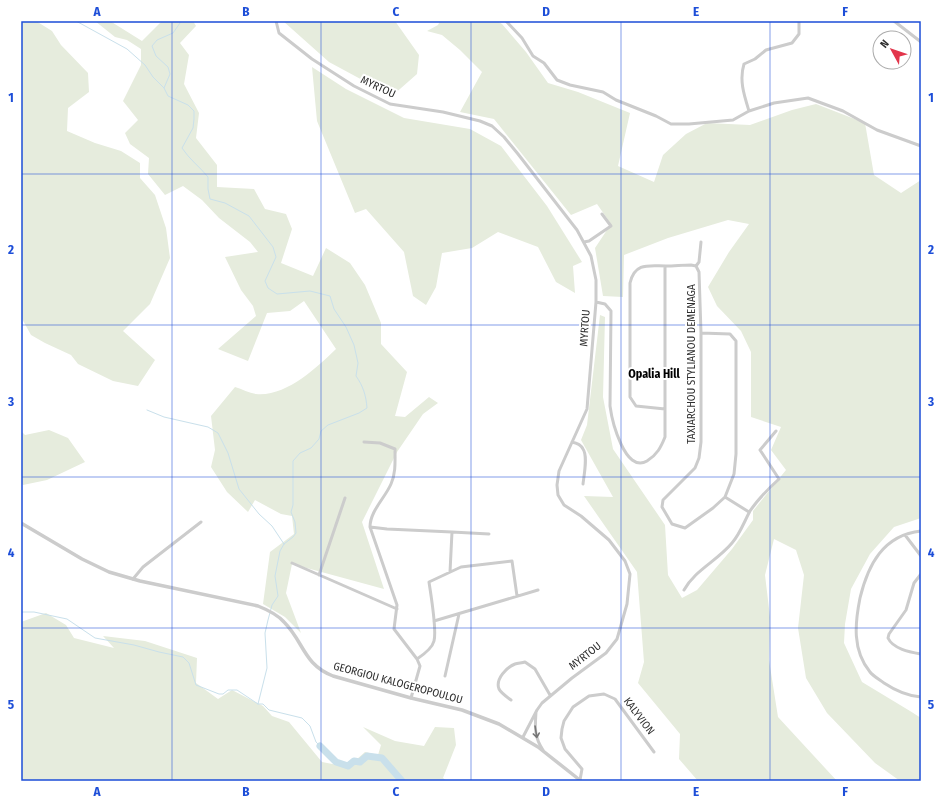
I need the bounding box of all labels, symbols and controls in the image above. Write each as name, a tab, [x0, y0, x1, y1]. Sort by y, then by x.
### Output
text: A	[92, 4, 101, 19]
text: B	[242, 4, 250, 19]
text: C	[393, 4, 400, 19]
text: D	[542, 4, 550, 19]
text: E	[693, 4, 699, 19]
text: F	[842, 4, 848, 19]
north arrow	[872, 30, 912, 70]
text: N	[878, 37, 892, 51]
street label: MYRTOU	[358, 73, 398, 101]
text: 1	[8, 90, 14, 105]
text: 1	[928, 90, 934, 105]
text: 2	[7, 242, 14, 257]
text: 2	[927, 242, 934, 257]
street label: TAXIARCHOU STYLIANOU DEMENAGA	[685, 284, 698, 444]
street label: MYRTOU	[577, 309, 593, 347]
district label: Opalia Hill	[628, 367, 680, 381]
text: 3	[7, 394, 14, 409]
text: 3	[927, 394, 934, 409]
text: 4	[8, 545, 15, 560]
text: 4	[928, 545, 935, 560]
street label: MYRTOU	[566, 639, 604, 673]
street label: GEORGIOU KALOGEROPOULOU	[332, 659, 464, 707]
street label: KALYVION	[621, 695, 657, 737]
text: 5	[8, 697, 14, 712]
text: 5	[928, 697, 934, 712]
one-way arrow	[532, 726, 540, 739]
text: A	[92, 784, 101, 799]
text: B	[242, 784, 250, 799]
text: C	[393, 784, 400, 799]
text: D	[542, 784, 550, 799]
text: E	[693, 784, 699, 799]
text: F	[842, 784, 848, 799]

